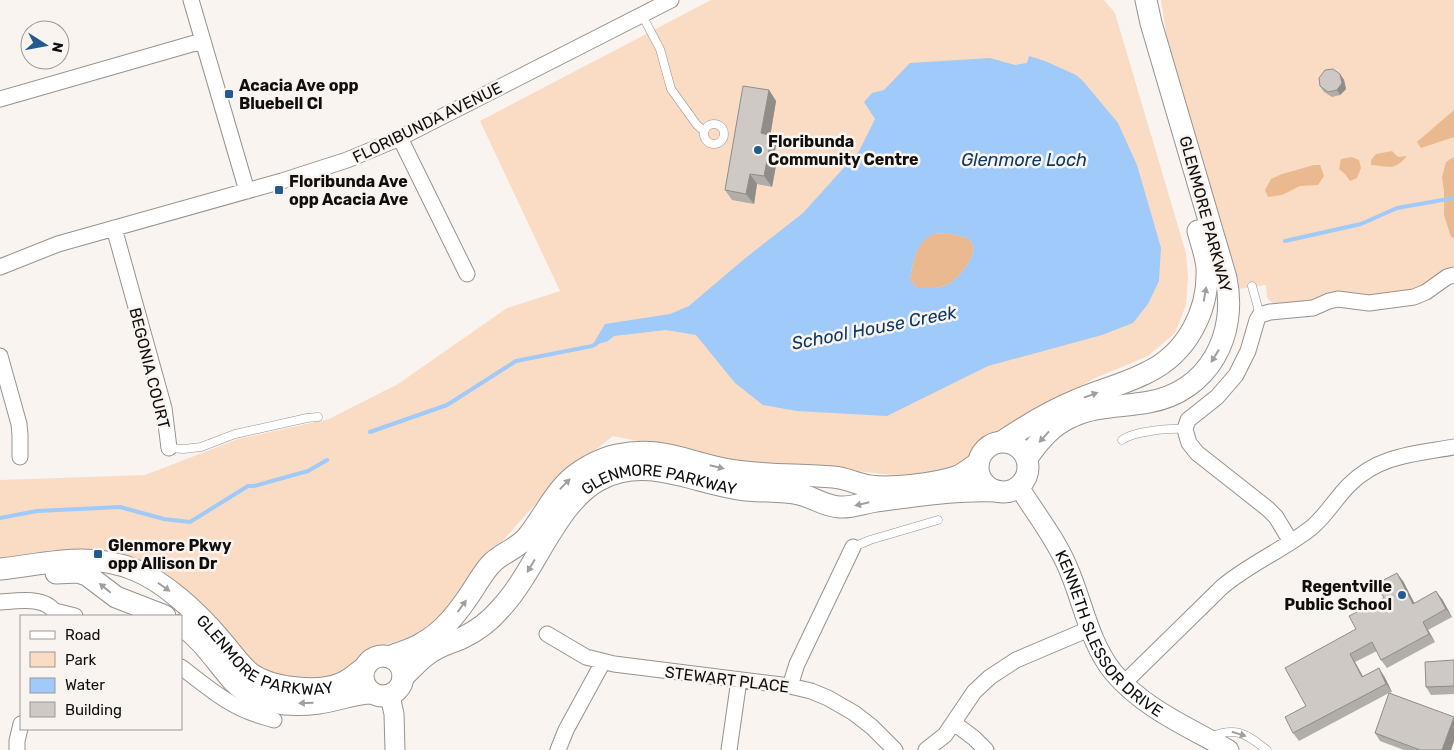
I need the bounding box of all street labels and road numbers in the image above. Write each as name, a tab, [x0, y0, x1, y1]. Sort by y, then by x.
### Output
street label: FLORIBUNDA AVENUE	[350, 78, 505, 167]
street label: GLENMORE PARKWAY	[1175, 134, 1236, 294]
street label: BEGONIA COURT	[125, 306, 174, 431]
street label: GLENMORE PARKWAY	[577, 460, 739, 499]
street label: KENNETH SLESSOR DRIVE	[1051, 547, 1166, 721]
street label: GLENMORE PARKWAY	[193, 611, 335, 699]
street label: STEWART PLACE	[664, 662, 790, 697]

